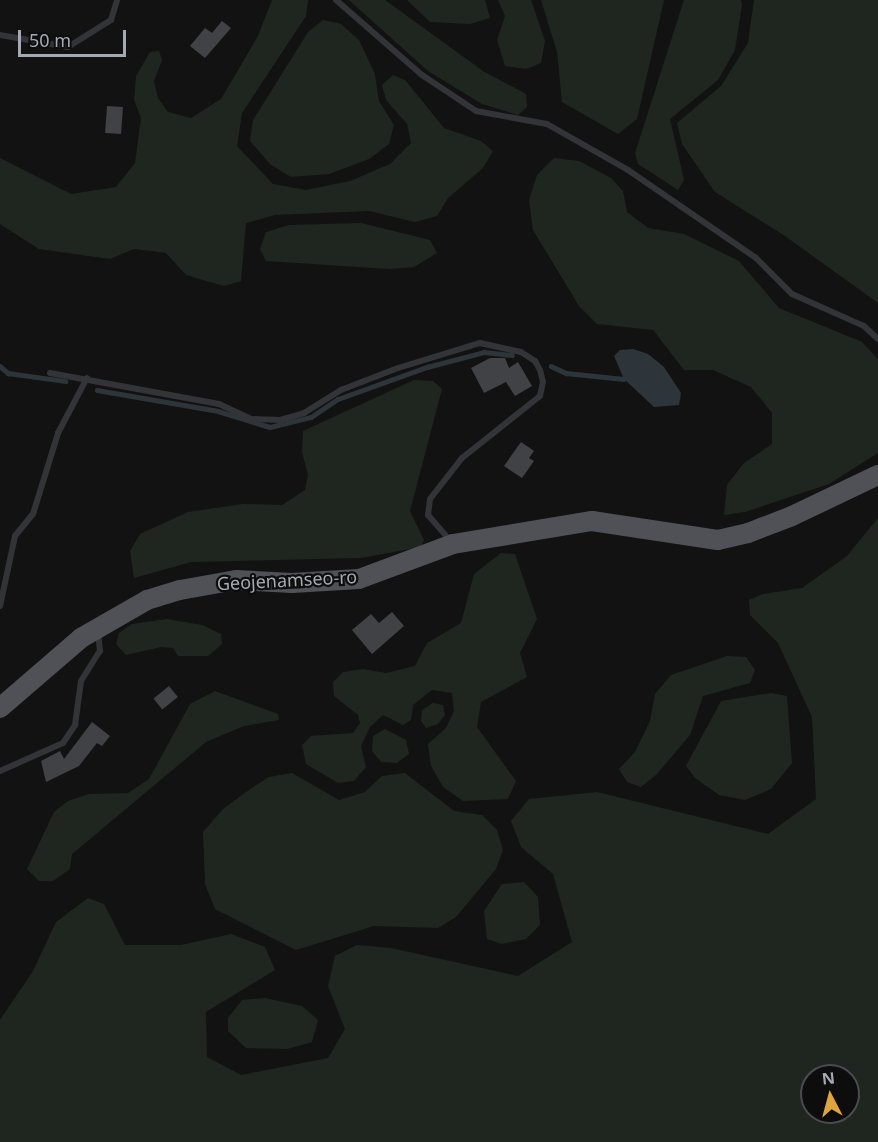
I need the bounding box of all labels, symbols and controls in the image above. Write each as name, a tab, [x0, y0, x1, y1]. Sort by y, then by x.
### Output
scale bar	[21, 18, 129, 56]
text: 50 m	[29, 28, 71, 52]
street label: Geojenamseo-ro	[216, 566, 358, 594]
north arrow	[800, 1064, 860, 1124]
text: N	[821, 1066, 836, 1090]

